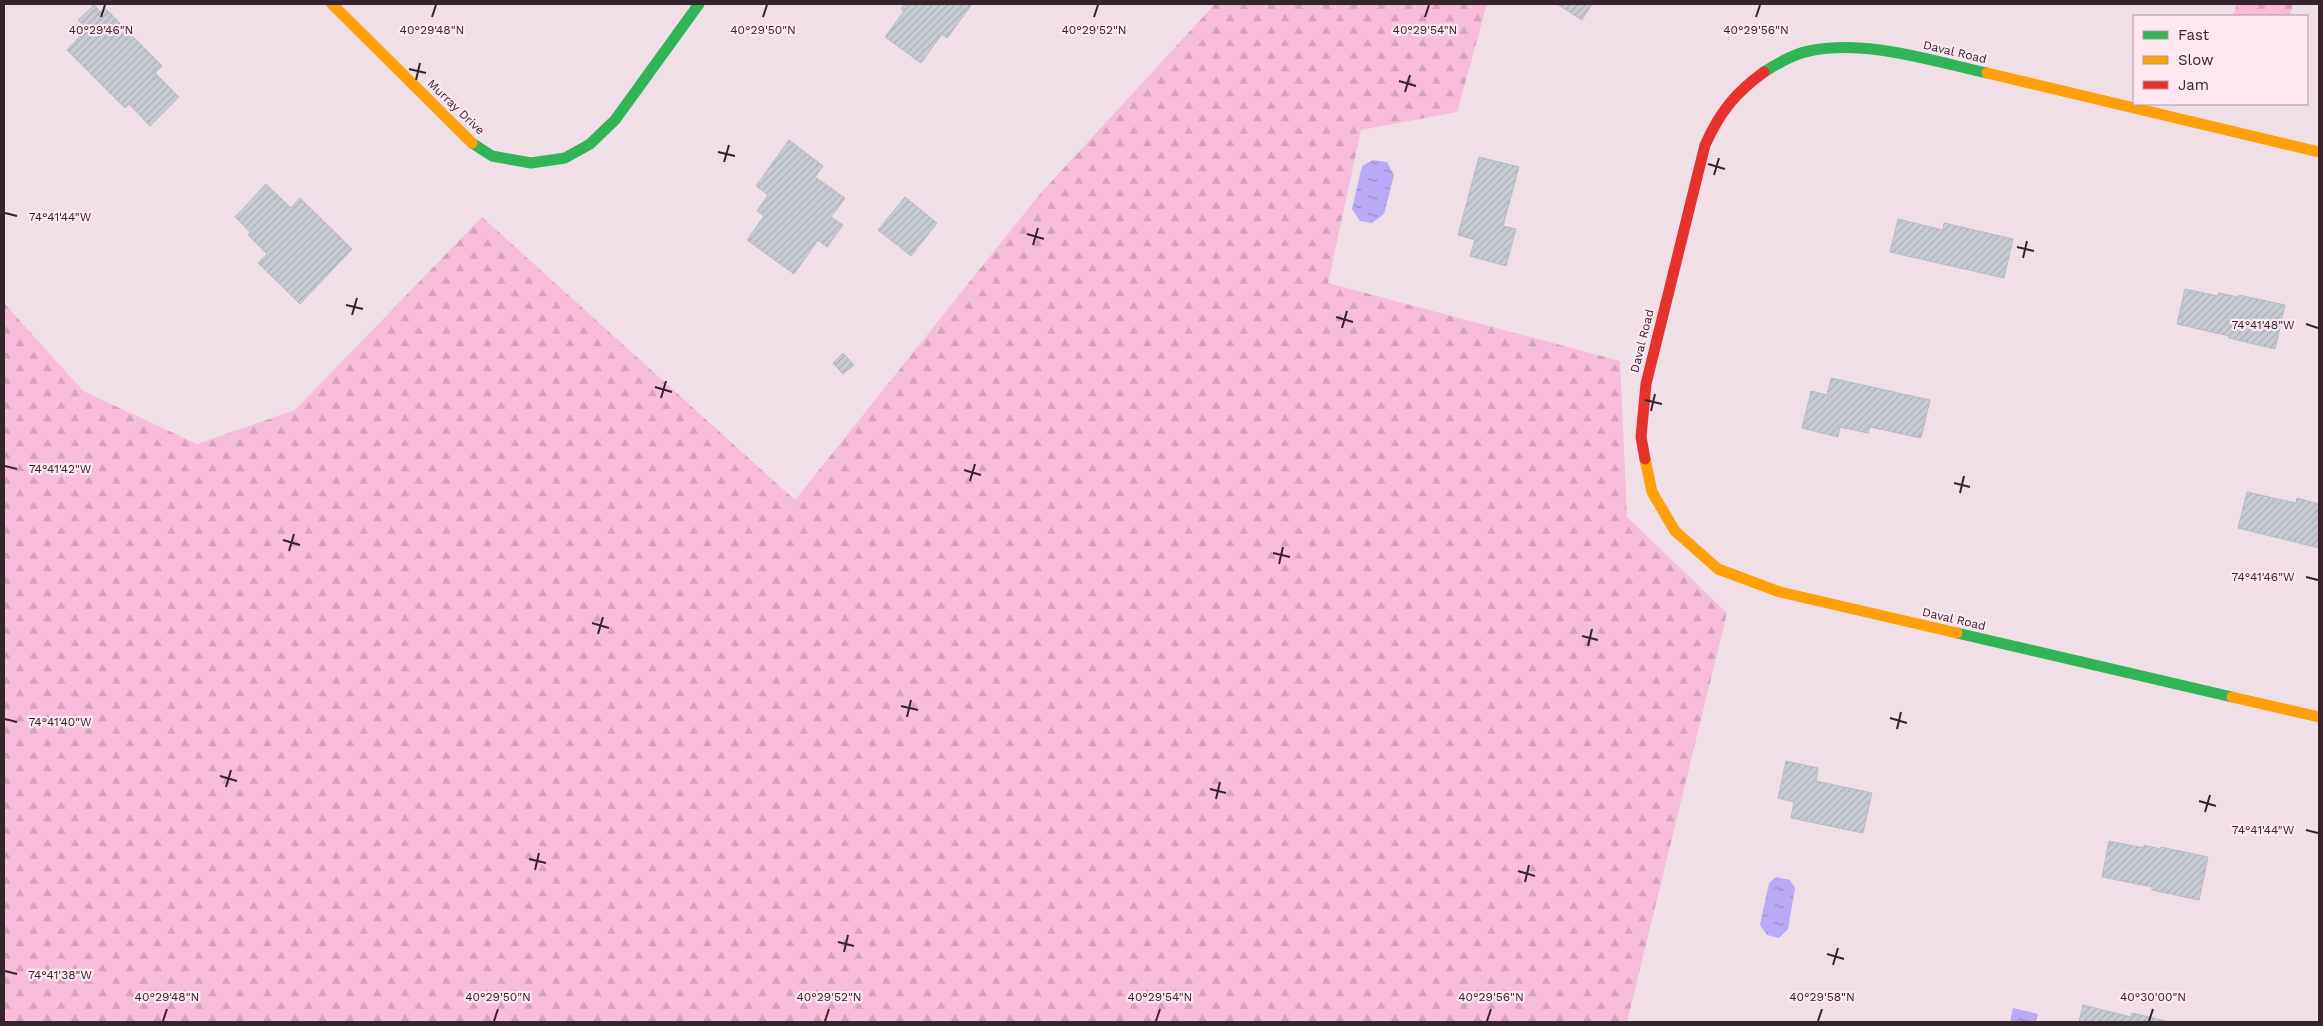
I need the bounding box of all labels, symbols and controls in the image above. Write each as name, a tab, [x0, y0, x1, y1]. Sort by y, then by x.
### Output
legend	[2133, 15, 2308, 105]
text: 40°29'46"N	[69, 23, 133, 37]
text: 40°29'48"N	[400, 23, 464, 37]
text: 40°29'50"N	[730, 23, 796, 37]
text: 40°29'52"N	[1061, 23, 1127, 37]
text: 40°29'54"N	[1393, 23, 1457, 37]
text: 40°29'56"N	[1723, 23, 1789, 37]
text: Fast	[2178, 26, 2210, 44]
street label: Daval Road	[1922, 38, 1988, 66]
text: Slow	[2178, 51, 2214, 69]
street label: Murray Drive	[425, 76, 487, 138]
text: Jam	[2178, 76, 2209, 94]
text: 74°41'44"W	[29, 210, 92, 224]
street label: Daval Road	[1627, 308, 1657, 374]
text: 74°41'48"W	[2231, 318, 2295, 332]
text: 74°41'42"W	[29, 462, 92, 476]
text: 74°41'46"W	[2231, 570, 2295, 584]
street label: Daval Road	[1921, 605, 1987, 633]
text: 74°41'40"W	[28, 715, 92, 729]
text: 74°41'44"W	[2232, 823, 2295, 837]
text: 74°41'38"W	[28, 968, 92, 982]
text: 40°29'48"N	[135, 990, 199, 1004]
text: 40°29'50"N	[465, 990, 531, 1004]
text: 40°29'52"N	[796, 990, 862, 1004]
text: 40°29'54"N	[1128, 990, 1192, 1004]
text: 40°29'56"N	[1458, 990, 1524, 1004]
text: 40°29'58"N	[1789, 990, 1855, 1004]
text: 40°30'00"N	[2120, 990, 2186, 1004]

